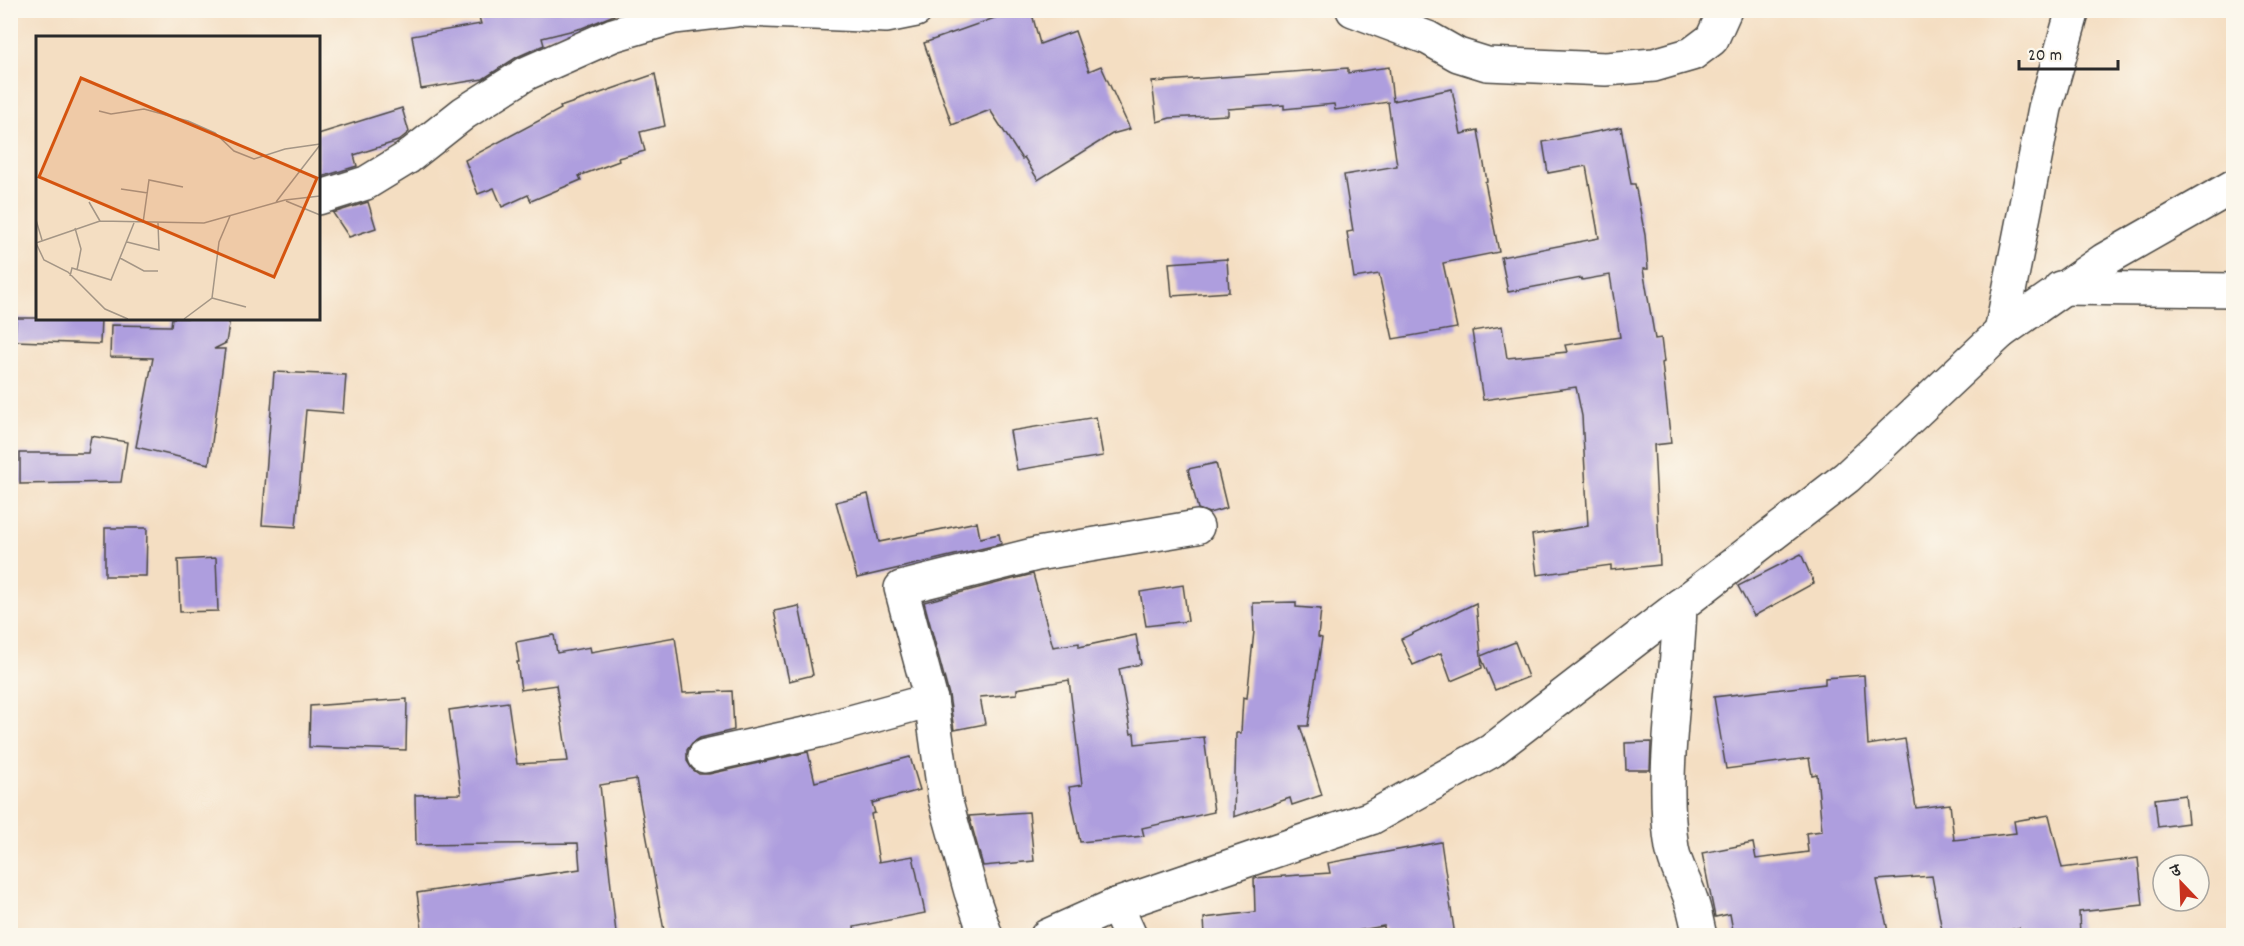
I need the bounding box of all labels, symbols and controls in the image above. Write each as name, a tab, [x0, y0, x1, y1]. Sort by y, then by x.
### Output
scale bar	[2019, 33, 2118, 71]
inset map	[36, 36, 320, 320]
text: 20 m	[2028, 44, 2062, 69]
north arrow	[2151, 853, 2211, 913]
text: उ	[2167, 859, 2186, 884]

